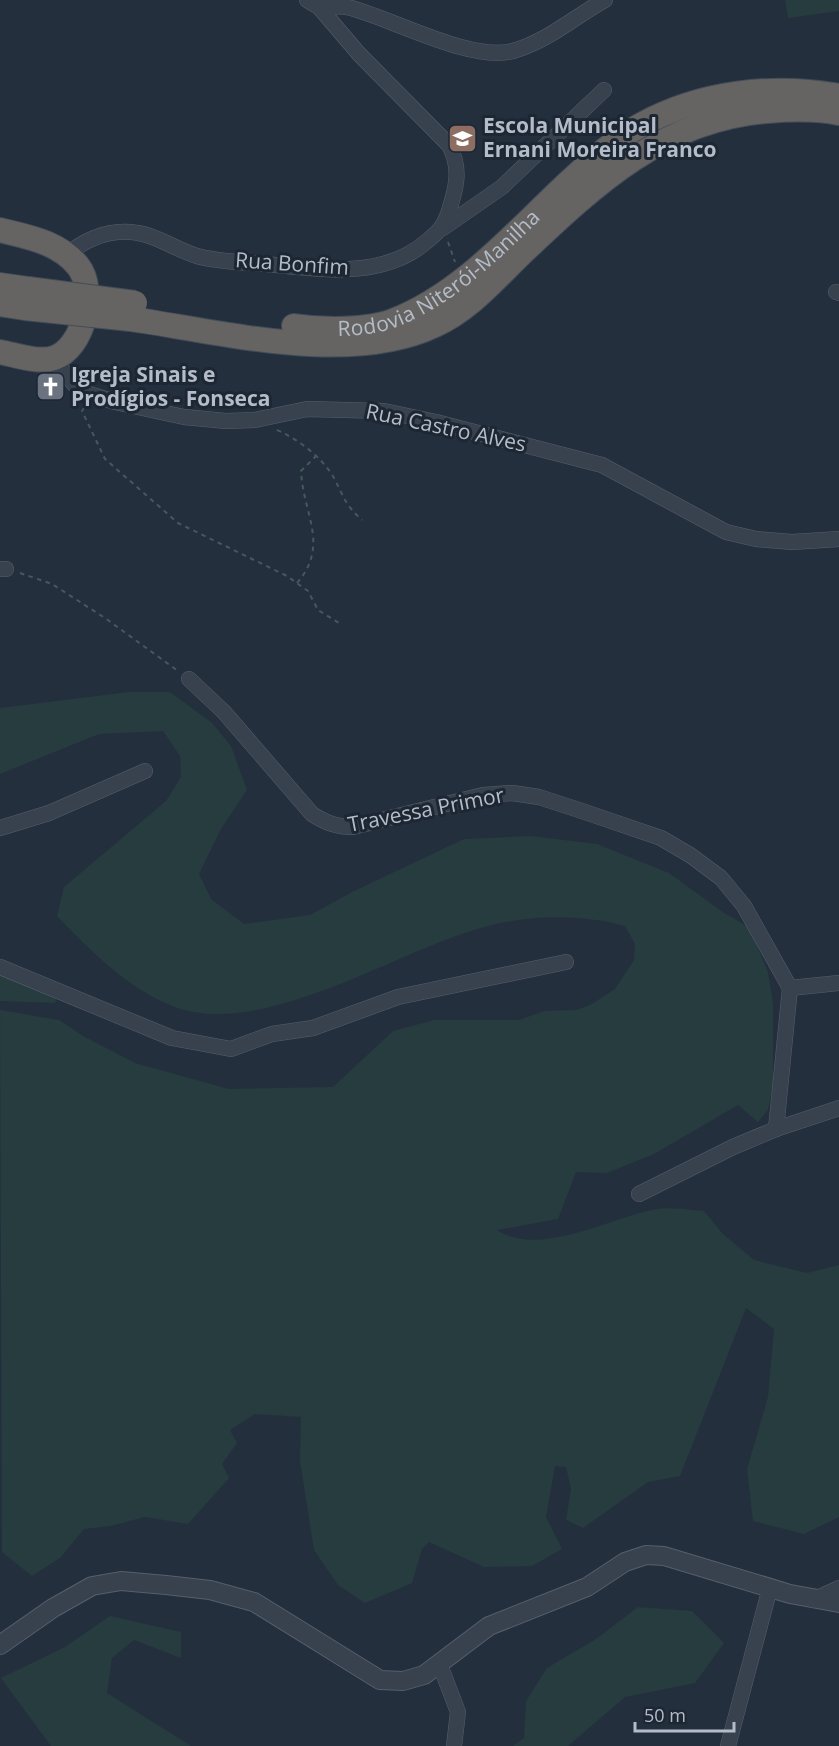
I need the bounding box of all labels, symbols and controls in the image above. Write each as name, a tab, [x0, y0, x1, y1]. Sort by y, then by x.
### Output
place label: Escola Municipal Ernani Moreira Franco	[483, 111, 717, 163]
school or university icon: Escola Municipal Ernani Moreira Franco	[446, 122, 478, 154]
street label: Rodovia Niterói-Manilha	[337, 203, 545, 342]
street label: Rua Bonfim	[234, 245, 350, 281]
place label: Igreja Sinais e Prodígios - Fonseca	[71, 360, 270, 412]
church icon: Igreja Sinais e Prodígios - Fonseca	[34, 371, 66, 403]
street label: Rua Castro Alves	[364, 396, 529, 458]
street label: Travessa Primor	[345, 780, 507, 838]
scale bar	[635, 1695, 734, 1733]
text: 50 m	[644, 1703, 686, 1727]

